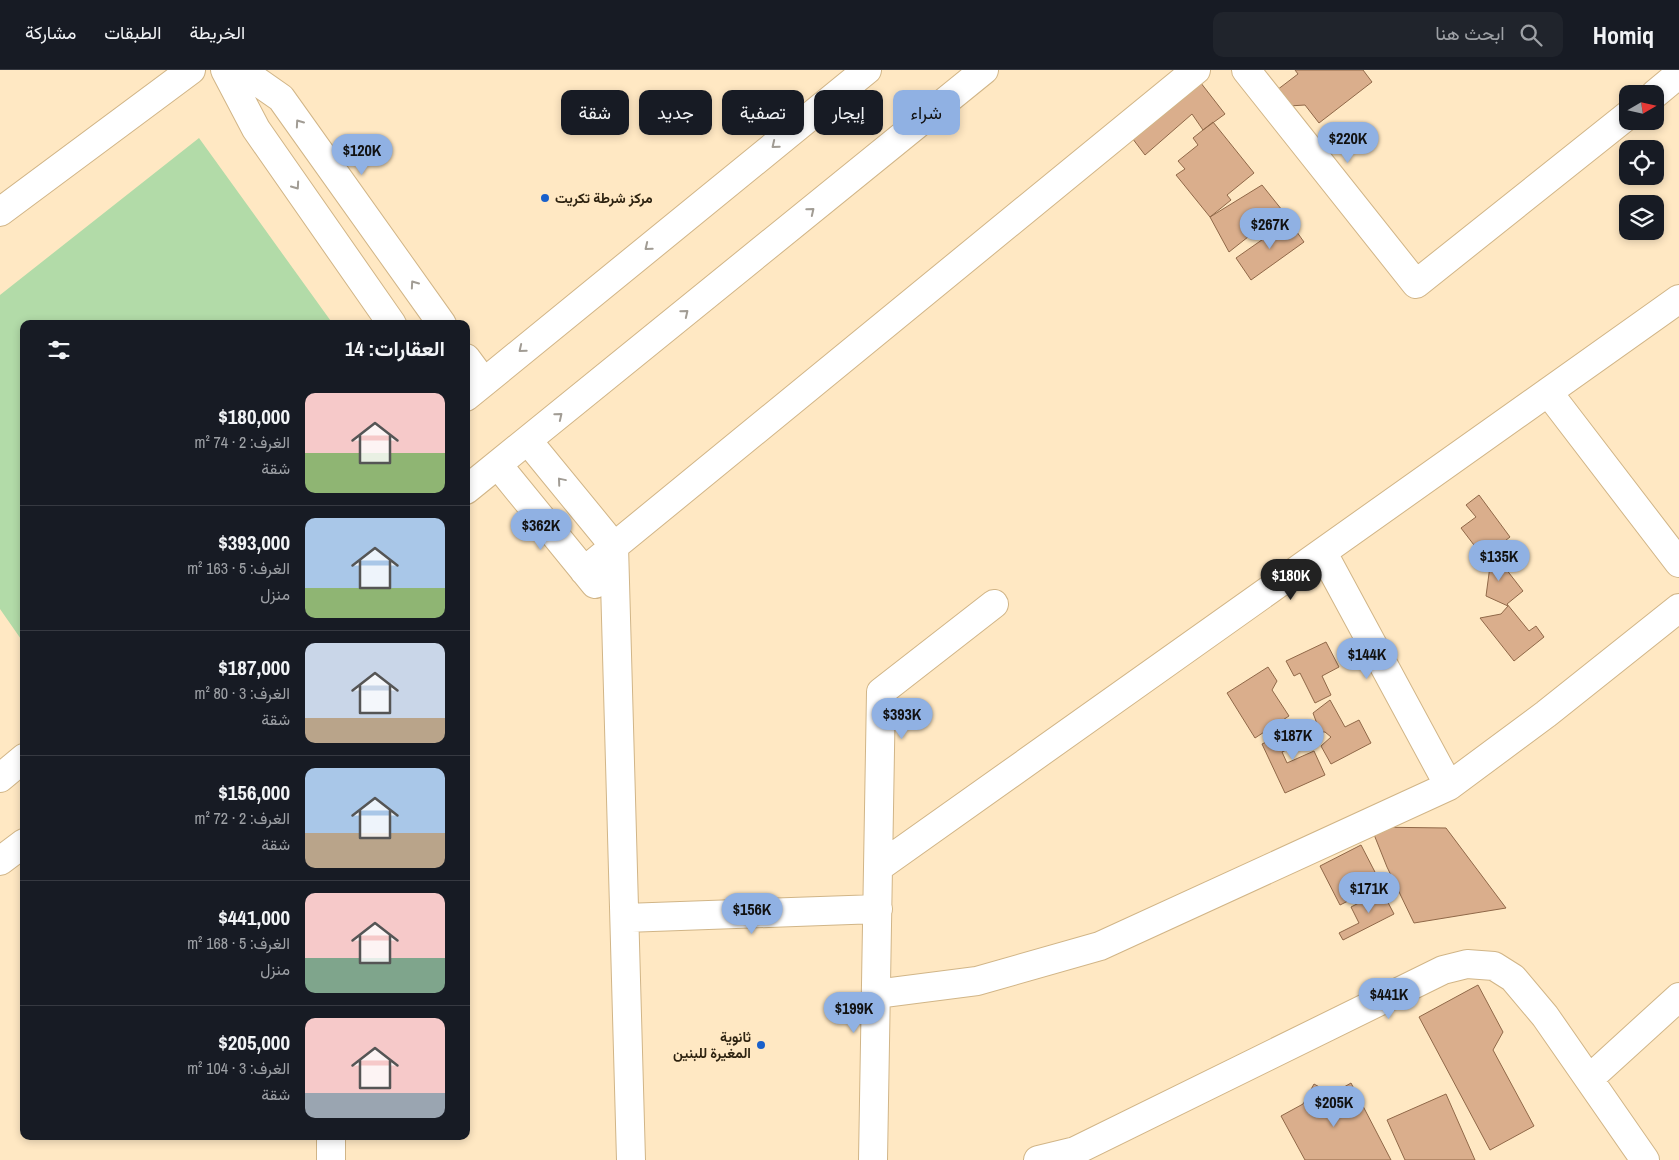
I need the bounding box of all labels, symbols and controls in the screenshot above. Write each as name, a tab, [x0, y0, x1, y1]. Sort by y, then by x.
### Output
search box	[1213, 12, 1563, 57]
text: Homiq	[1593, 19, 1654, 51]
text: مشاركة	[25, 20, 76, 45]
text: الطبقات	[104, 20, 161, 45]
text: الخريطة	[189, 20, 245, 45]
text: ابحث هنا	[1435, 20, 1505, 46]
icon: search	[1517, 21, 1545, 49]
north arrow	[1619, 85, 1664, 130]
map controls	[1619, 85, 1664, 240]
chip: شقة	[561, 90, 629, 135]
chip: جديد	[639, 90, 712, 135]
chip: تصفية	[722, 90, 804, 135]
chip: إيجار	[814, 90, 883, 135]
chip: شراء	[893, 90, 960, 135]
one-way arrow	[296, 119, 305, 129]
pin: $220K	[1313, 122, 1383, 164]
text: $220K	[1329, 127, 1367, 149]
pin: $120K	[327, 134, 397, 176]
text: $120K	[343, 139, 381, 161]
one-way arrow	[771, 139, 780, 148]
button: locate	[1619, 140, 1664, 185]
one-way arrow	[290, 180, 299, 190]
place label: مركز شرطة تكريت	[555, 189, 653, 207]
marker: مركز شرطة تكريت	[539, 192, 551, 204]
button: layers	[1619, 195, 1664, 240]
one-way arrow	[805, 208, 814, 216]
pin: $267K	[1235, 208, 1305, 250]
text: $267K	[1251, 213, 1289, 235]
one-way arrow	[645, 241, 654, 249]
one-way arrow	[411, 280, 420, 290]
one-way arrow	[679, 311, 688, 319]
text: العقارات: 14	[345, 334, 445, 363]
icon: filters	[45, 336, 73, 364]
one-way arrow	[519, 344, 528, 352]
text: $180,000	[218, 402, 290, 431]
icon: home	[345, 413, 405, 473]
one-way arrow	[553, 413, 562, 422]
text: الغرف: 2 · 74 m²	[194, 431, 290, 453]
text: شقة	[261, 457, 290, 479]
one-way arrow	[557, 478, 566, 487]
pin: $362K	[506, 508, 576, 551]
text: $362K	[522, 514, 560, 536]
text: $393,000	[218, 528, 290, 557]
icon: home	[345, 538, 405, 598]
pin: $135K	[1464, 540, 1534, 582]
text: $135K	[1480, 545, 1518, 567]
text: الغرف: 5 · 163 m²	[187, 557, 290, 579]
pin: $180K	[1256, 558, 1326, 601]
text: $180K	[1272, 564, 1310, 586]
text: منزل	[260, 583, 290, 605]
pin: $144K	[1332, 638, 1402, 680]
text: $144K	[1348, 643, 1386, 665]
text: $187,000	[218, 653, 290, 682]
icon: home	[345, 663, 405, 723]
text: الغرف: 3 · 80 m²	[194, 682, 290, 704]
pin: $393K	[867, 698, 937, 740]
text: $393K	[883, 703, 921, 725]
text: شقة	[261, 708, 290, 730]
pin: $187K	[1258, 718, 1328, 761]
text: $187K	[1274, 724, 1312, 746]
text: $156,000	[218, 778, 290, 807]
icon: home	[345, 788, 405, 848]
text: الغرف: 2 · 72 m²	[194, 807, 290, 829]
text: شقة	[261, 833, 290, 855]
pin: $171K	[1334, 872, 1404, 914]
text: $171K	[1350, 877, 1388, 899]
pin: $156K	[717, 892, 787, 935]
text: $156K	[733, 898, 771, 920]
text: $441,000	[218, 903, 290, 932]
icon: home	[345, 913, 405, 973]
text: الغرف: 5 · 168 m²	[187, 932, 290, 954]
text: منزل	[260, 958, 290, 980]
pin: $441K	[1354, 978, 1424, 1020]
text: $441K	[1370, 983, 1408, 1005]
pin: $199K	[819, 992, 889, 1034]
text: $199K	[835, 997, 873, 1019]
text: $205,000	[218, 1028, 290, 1057]
place label: ثانوية المغيرة للبنين	[673, 1028, 751, 1062]
icon: home	[345, 1038, 405, 1098]
marker: ثانوية المغيرة للبنين	[755, 1039, 767, 1051]
text: الغرف: 3 · 104 m²	[187, 1057, 290, 1079]
text: شقة	[261, 1083, 290, 1105]
pin: $205K	[1299, 1086, 1369, 1128]
text: $205K	[1315, 1091, 1353, 1113]

